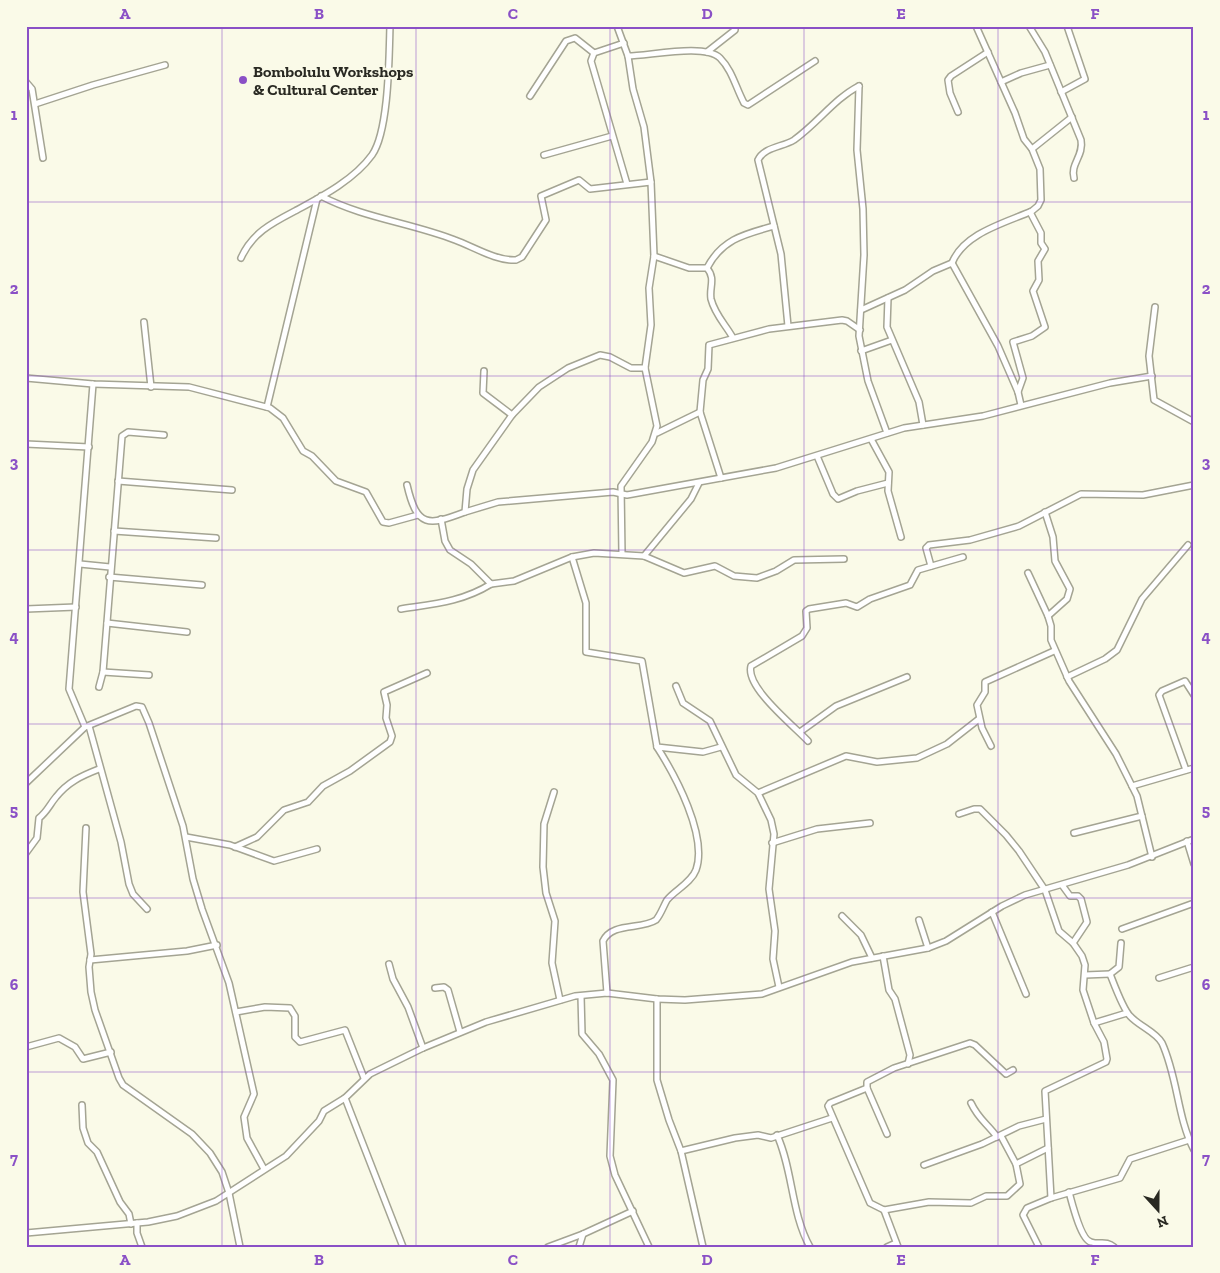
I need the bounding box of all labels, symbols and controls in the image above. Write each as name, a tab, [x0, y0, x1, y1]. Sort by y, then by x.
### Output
text: A	[120, 4, 131, 23]
text: B	[314, 4, 324, 23]
text: C	[508, 4, 518, 23]
text: D	[701, 4, 713, 23]
text: E	[896, 4, 906, 23]
text: F	[1090, 4, 1100, 23]
place label: Bombolulu Workshops & Cultural Center	[253, 62, 413, 99]
marker: Bombolulu Workshops & Cultural Center	[237, 74, 249, 86]
text: 1	[11, 105, 18, 124]
text: 1	[1203, 105, 1210, 124]
text: 2	[10, 279, 19, 298]
text: 2	[1202, 279, 1211, 298]
text: 3	[10, 453, 19, 472]
text: 3	[1202, 453, 1211, 472]
text: 4	[9, 627, 19, 646]
text: 4	[1201, 627, 1211, 646]
text: 5	[10, 801, 18, 820]
text: 5	[1202, 801, 1210, 820]
text: 6	[10, 975, 19, 994]
text: 6	[1202, 975, 1211, 994]
text: 7	[10, 1149, 18, 1168]
text: 7	[1202, 1149, 1210, 1168]
north arrow	[1132, 1186, 1182, 1236]
text: N	[1154, 1212, 1170, 1232]
text: A	[120, 1250, 131, 1269]
text: B	[314, 1250, 324, 1269]
text: C	[508, 1250, 518, 1269]
text: D	[701, 1250, 713, 1269]
text: E	[896, 1250, 906, 1269]
text: F	[1090, 1250, 1100, 1269]

